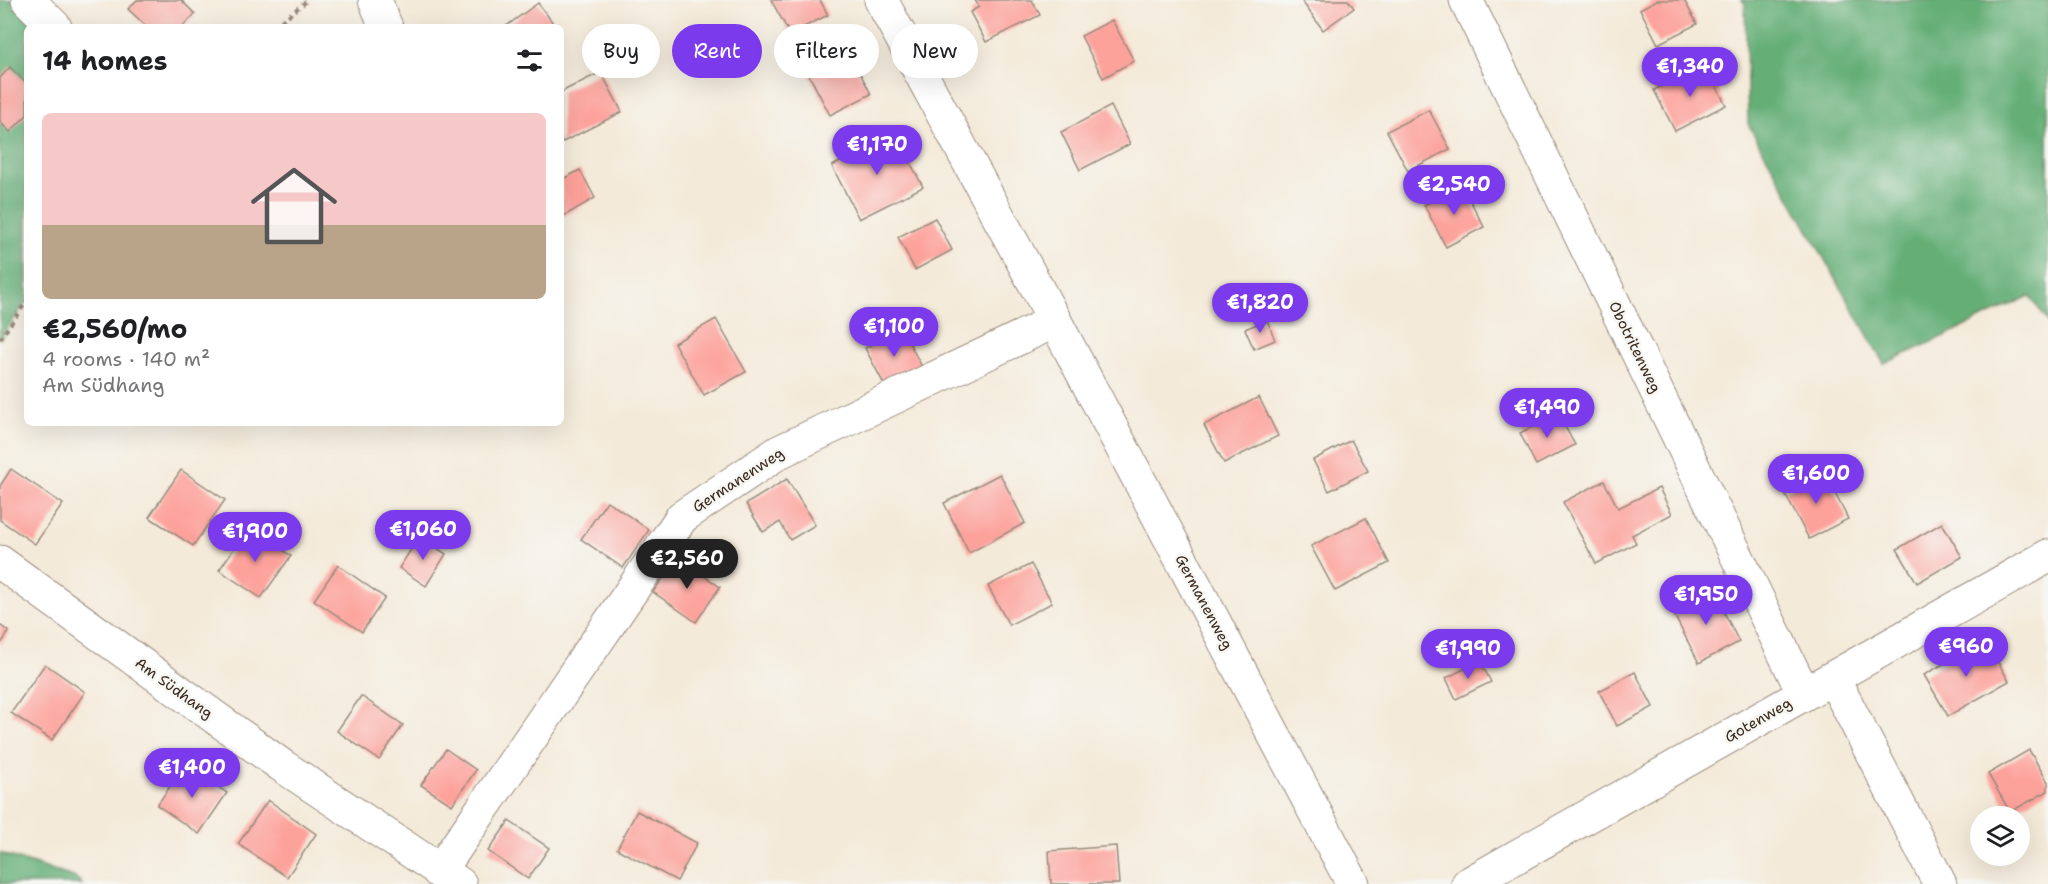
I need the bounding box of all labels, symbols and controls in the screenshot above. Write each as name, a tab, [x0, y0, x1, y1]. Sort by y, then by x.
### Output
chip: Buy	[582, 24, 660, 78]
chip: Rent	[672, 24, 762, 78]
chip: Filters	[774, 24, 879, 78]
chip: New	[891, 24, 978, 78]
text: 14 homes	[42, 43, 168, 78]
icon: filters	[513, 44, 546, 77]
pin: €1,340	[1641, 47, 1739, 98]
text: €1,340	[1656, 53, 1724, 79]
pin: €1,170	[828, 125, 926, 176]
text: €1,170	[846, 131, 908, 157]
icon: home	[240, 152, 348, 260]
pin: €2,540	[1405, 165, 1503, 216]
text: €2,540	[1417, 171, 1491, 197]
pin: €1,820	[1211, 283, 1309, 334]
text: €1,820	[1226, 289, 1294, 315]
street label: Obotritenweg	[1604, 298, 1666, 396]
pin: €1,100	[845, 307, 943, 358]
text: €2,560/mo	[42, 311, 187, 346]
text: €1,100	[863, 313, 925, 339]
text: 4 rooms · 140 m²	[42, 346, 210, 372]
text: Am Südhang	[42, 372, 164, 398]
pin: €1,490	[1498, 388, 1596, 439]
text: €1,490	[1513, 394, 1581, 420]
street label: Germanenweg	[688, 443, 788, 517]
pin: €1,600	[1767, 454, 1865, 505]
text: €1,600	[1782, 460, 1850, 486]
pin: €1,060	[374, 510, 472, 561]
pin: €1,900	[206, 512, 304, 563]
text: €1,060	[389, 516, 457, 542]
text: €1,900	[222, 518, 288, 544]
pin: €2,560	[638, 539, 736, 590]
text: €2,560	[650, 545, 724, 571]
street label: Germanenweg	[1170, 551, 1238, 653]
pin: €1,950	[1657, 575, 1755, 626]
text: €1,950	[1674, 581, 1738, 607]
pin: €960	[1930, 627, 2002, 678]
pin: €1,990	[1419, 629, 1517, 680]
text: €960	[1938, 633, 1994, 659]
text: €1,990	[1435, 635, 1501, 661]
street label: Am Südhang	[131, 653, 217, 723]
street label: Gotenweg	[1721, 693, 1795, 747]
pin: €1,400	[143, 748, 241, 799]
text: €1,400	[158, 754, 226, 780]
map controls	[1970, 806, 2030, 866]
button: layers	[1970, 806, 2030, 866]

